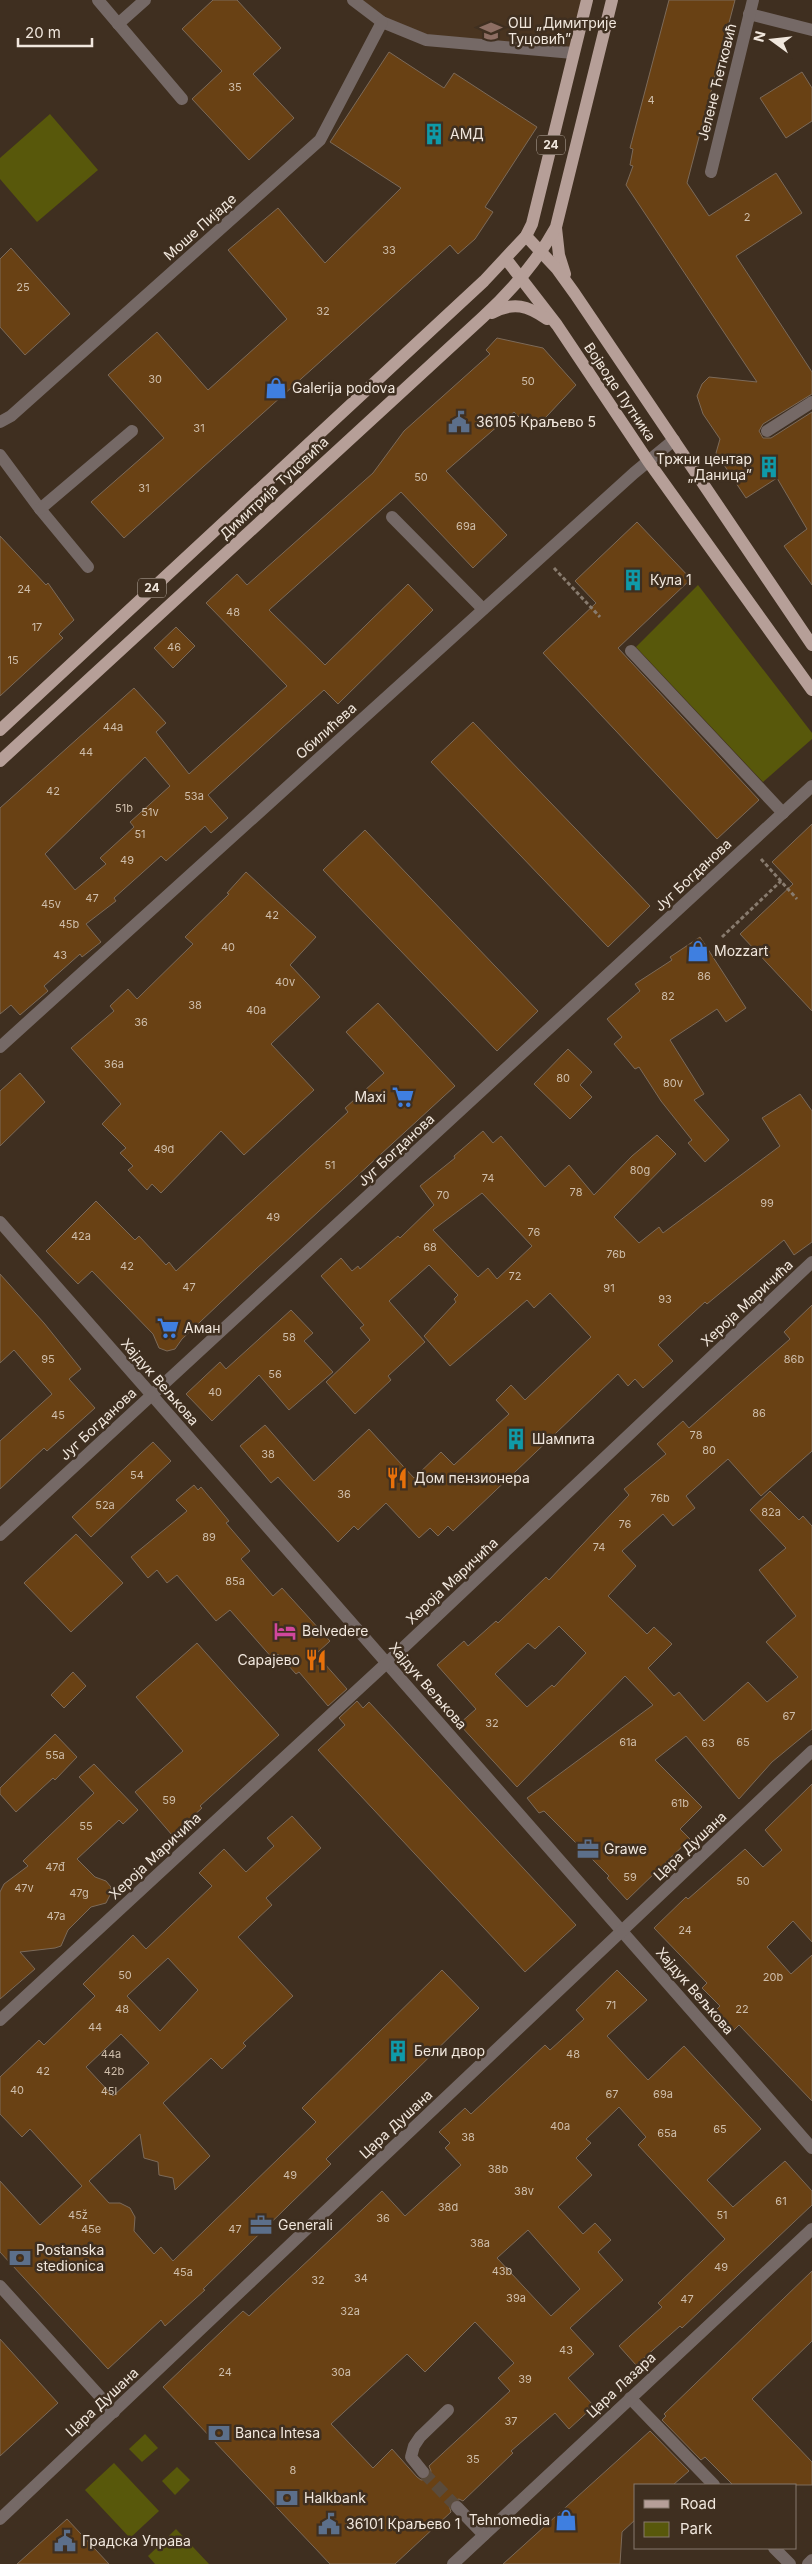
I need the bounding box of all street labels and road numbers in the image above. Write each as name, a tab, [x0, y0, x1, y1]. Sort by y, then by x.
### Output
street label: Јелене Ћетковић	[694, 22, 739, 142]
road number: 24	[537, 136, 565, 154]
street label: Моше Пијаде	[160, 190, 239, 264]
street label: Војводе Путника	[581, 339, 660, 444]
street label: Димитрија Туцовића	[216, 433, 332, 543]
road number: 24	[138, 578, 166, 598]
street label: Обилићева	[292, 699, 360, 762]
street label: Југ Богданова	[651, 835, 734, 914]
street label: Југ Богданова	[354, 1110, 437, 1189]
street label: Хероја Маричића	[697, 1256, 796, 1350]
street label: Хајдук Вељкова	[118, 1335, 203, 1429]
street label: Југ Богданова	[56, 1384, 139, 1463]
street label: Хероја Маричића	[402, 1534, 501, 1628]
street label: Хајдук Вељкова	[386, 1639, 471, 1733]
street label: Цара Душана	[650, 1808, 730, 1884]
street label: Хероја Маричића	[105, 1809, 204, 1903]
street label: Хајдук Вељкова	[653, 1944, 738, 2038]
street label: Цара Душана	[356, 2086, 436, 2162]
street label: Цара Лазара	[583, 2348, 659, 2421]
street label: Цара Душана	[62, 2364, 142, 2440]

